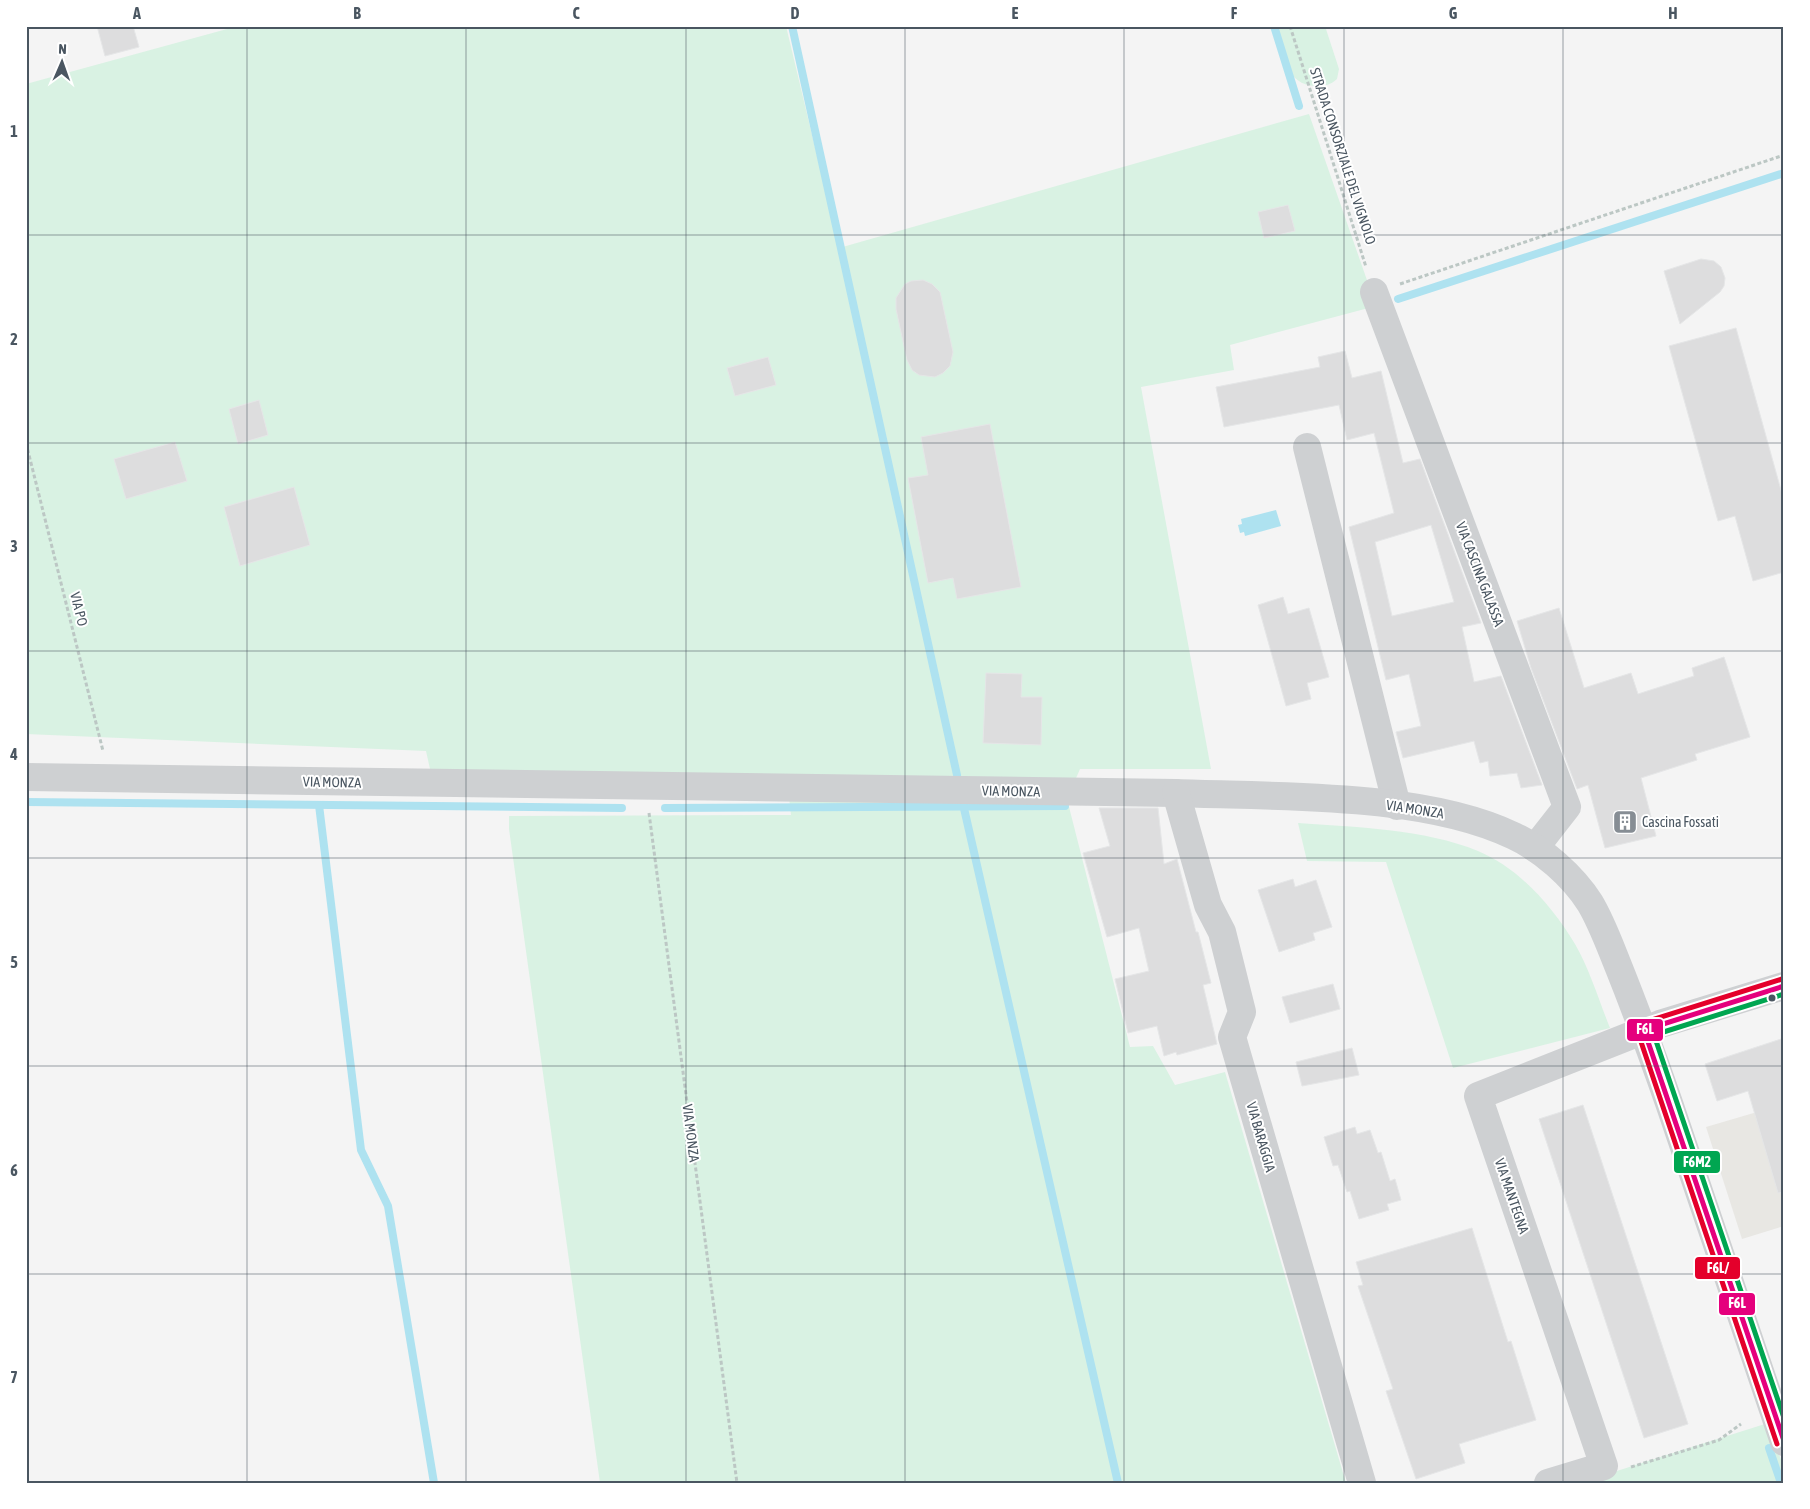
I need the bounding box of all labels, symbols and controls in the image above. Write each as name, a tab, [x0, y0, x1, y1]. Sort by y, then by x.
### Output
text: A	[132, 4, 141, 22]
text: B	[353, 4, 361, 22]
text: C	[572, 4, 580, 22]
text: D	[791, 4, 800, 22]
text: E	[1012, 4, 1019, 22]
text: F	[1231, 4, 1238, 22]
text: G	[1449, 4, 1458, 22]
text: H	[1668, 4, 1678, 22]
north arrow	[38, 38, 88, 88]
text: N	[58, 41, 67, 57]
street label: STRADA CONSORZIALE DEL VIGNOLO	[1307, 66, 1379, 246]
text: 1	[10, 122, 18, 140]
text: 2	[10, 330, 18, 348]
street label: VIA CASCINA GALASSA	[1453, 520, 1507, 628]
text: 3	[10, 537, 18, 555]
street label: VIA PO	[67, 590, 91, 628]
text: 4	[9, 745, 18, 763]
street label: VIA MONZA	[303, 773, 361, 791]
street label: VIA MONZA	[982, 782, 1040, 800]
street label: VIA MONZA	[1385, 797, 1445, 821]
building icon: Cascina Fossati	[1612, 809, 1638, 835]
place label: Cascina Fossati	[1642, 814, 1719, 830]
text: 5	[10, 953, 18, 971]
unlabelled marker	[1767, 993, 1777, 1003]
line badge: F6L	[1626, 1018, 1664, 1042]
text: F6L	[1636, 1021, 1654, 1037]
street label: VIA BARAGGIA	[1243, 1100, 1279, 1174]
street label: VIA MONZA	[680, 1103, 703, 1163]
line badge: F6M2	[1673, 1150, 1721, 1174]
text: F6M2	[1683, 1154, 1712, 1170]
street label: VIA MANTEGNA	[1492, 1156, 1532, 1236]
text: 6	[10, 1161, 18, 1179]
line badge: F6L/	[1694, 1256, 1741, 1280]
text: F6L/	[1707, 1260, 1729, 1276]
line badge: F6L	[1718, 1292, 1756, 1316]
text: F6L	[1728, 1295, 1746, 1311]
text: 7	[10, 1368, 18, 1386]

